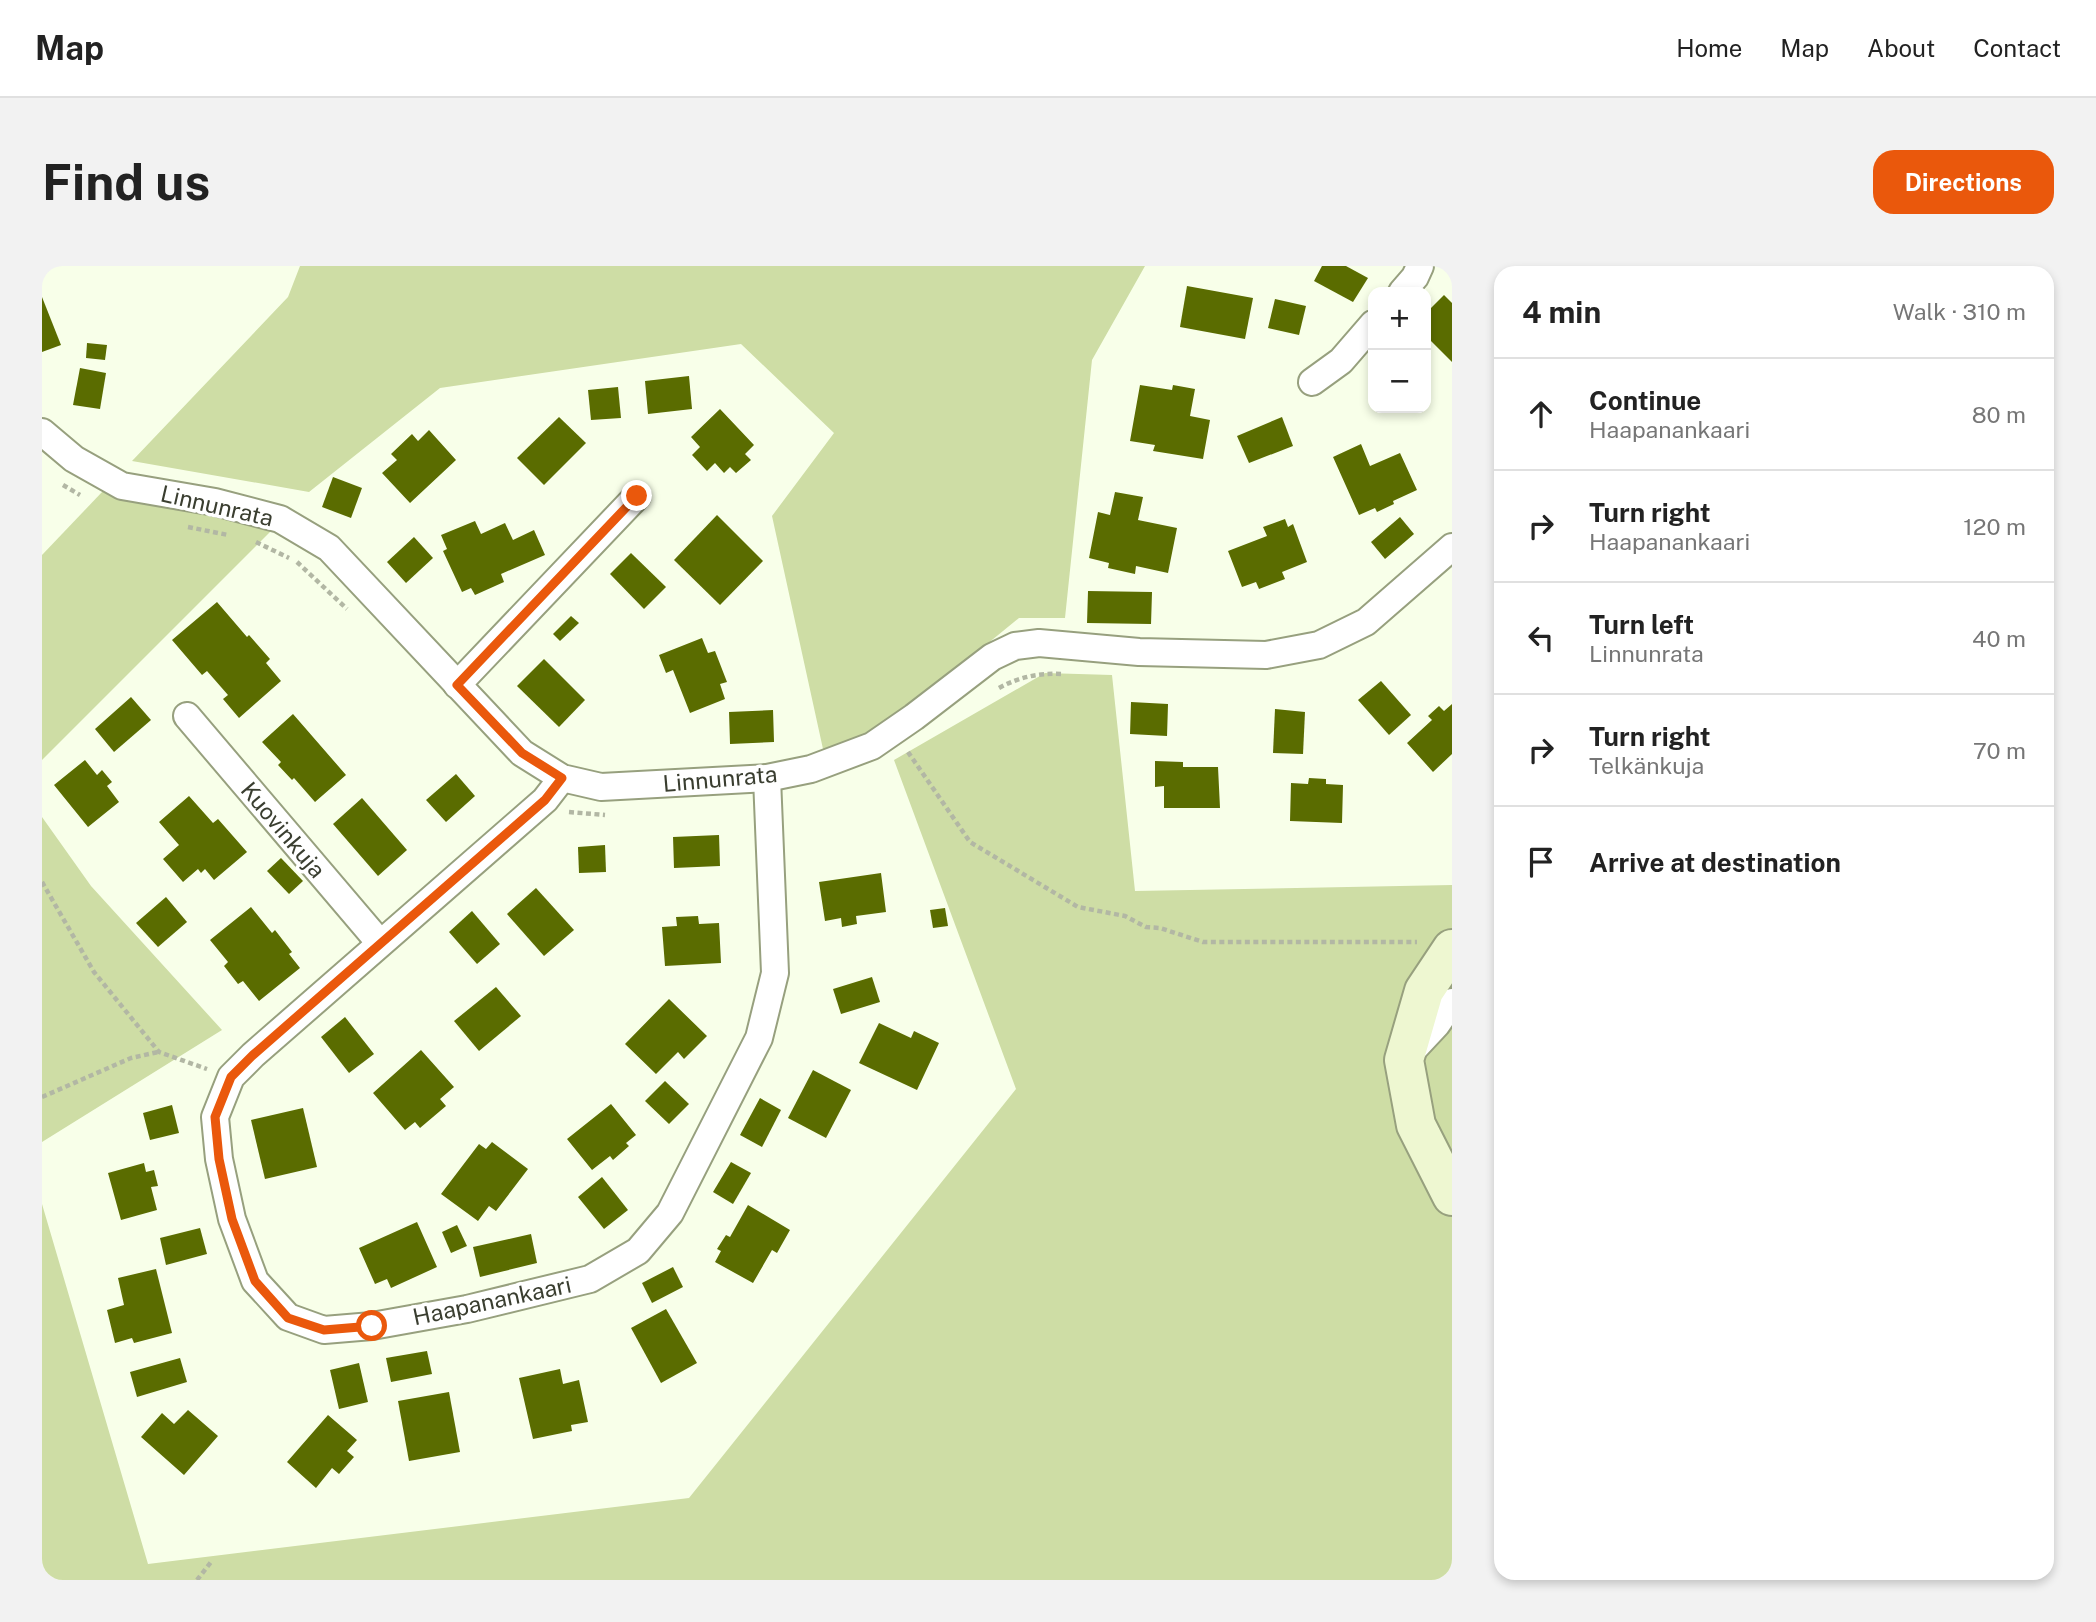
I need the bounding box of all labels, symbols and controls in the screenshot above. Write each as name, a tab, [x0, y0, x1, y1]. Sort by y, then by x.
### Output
text: Map	[35, 29, 104, 67]
text: Home	[1676, 34, 1742, 62]
text: Map	[1780, 34, 1829, 62]
text: About	[1867, 34, 1935, 62]
text: Contact	[1973, 34, 2061, 62]
button: Directions	[1873, 150, 2054, 214]
text: Find us	[42, 153, 210, 211]
map controls	[1368, 287, 1431, 413]
button: +	[1368, 287, 1431, 350]
text: 4 min	[1522, 294, 1601, 330]
text: Walk · 310 m	[1893, 298, 2026, 325]
button: −	[1368, 350, 1431, 413]
text: Continue	[1589, 385, 1701, 416]
icon: ahead	[1522, 395, 1560, 433]
text: 80 m	[1972, 401, 2026, 428]
text: Haapanankaari	[1589, 416, 1750, 443]
street label: Linnunrata	[158, 479, 276, 532]
route end	[621, 480, 652, 511]
text: Turn right	[1589, 497, 1711, 528]
icon: right	[1522, 507, 1560, 545]
text: 120 m	[1963, 513, 2026, 540]
text: Haapanankaari	[1589, 528, 1750, 555]
text: Turn left	[1589, 609, 1694, 640]
icon: left	[1522, 619, 1560, 657]
text: 40 m	[1972, 625, 2026, 652]
text: Linnunrata	[1589, 640, 1704, 667]
text: Turn right	[1589, 721, 1711, 752]
icon: right	[1522, 731, 1560, 769]
text: 70 m	[1973, 737, 2026, 764]
text: Telkänkuja	[1589, 752, 1704, 779]
street label: Linnunrata	[662, 760, 778, 797]
street label: Kuovinkuja	[236, 776, 331, 883]
icon: arrive	[1522, 843, 1560, 881]
text: Arrive at destination	[1589, 847, 1841, 878]
street label: Haapanankaari	[410, 1271, 574, 1330]
route start	[356, 1310, 387, 1341]

